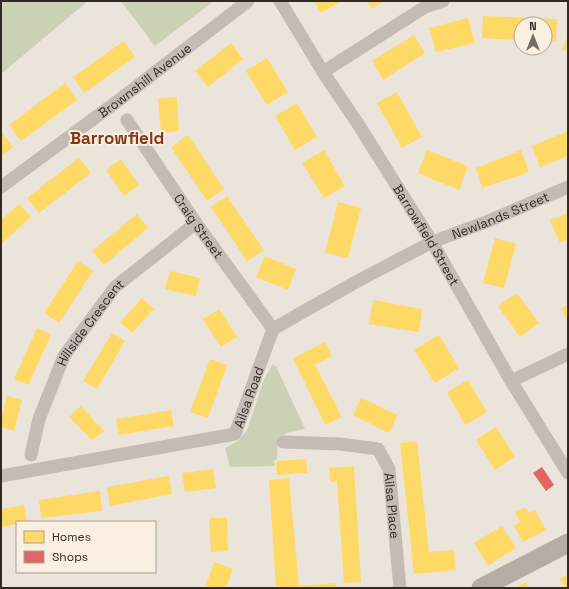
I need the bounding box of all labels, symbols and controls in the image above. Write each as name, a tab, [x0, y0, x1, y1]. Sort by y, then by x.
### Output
north arrow	[513, 16, 553, 56]
text: N	[529, 19, 537, 33]
street label: Brownshill Avenue	[94, 39, 195, 121]
district label: Barrowfield	[70, 127, 164, 149]
street label: Barrowfield Street	[389, 181, 463, 288]
street label: Newlands Street	[449, 188, 551, 243]
street label: Craig Street	[170, 190, 227, 262]
street label: Hillside Crescent	[52, 275, 127, 368]
street label: Ailsa Road	[229, 364, 267, 430]
street label: Ailsa Place	[381, 472, 404, 539]
legend	[16, 521, 156, 573]
text: Homes	[52, 529, 91, 545]
text: Shops	[52, 549, 88, 565]

